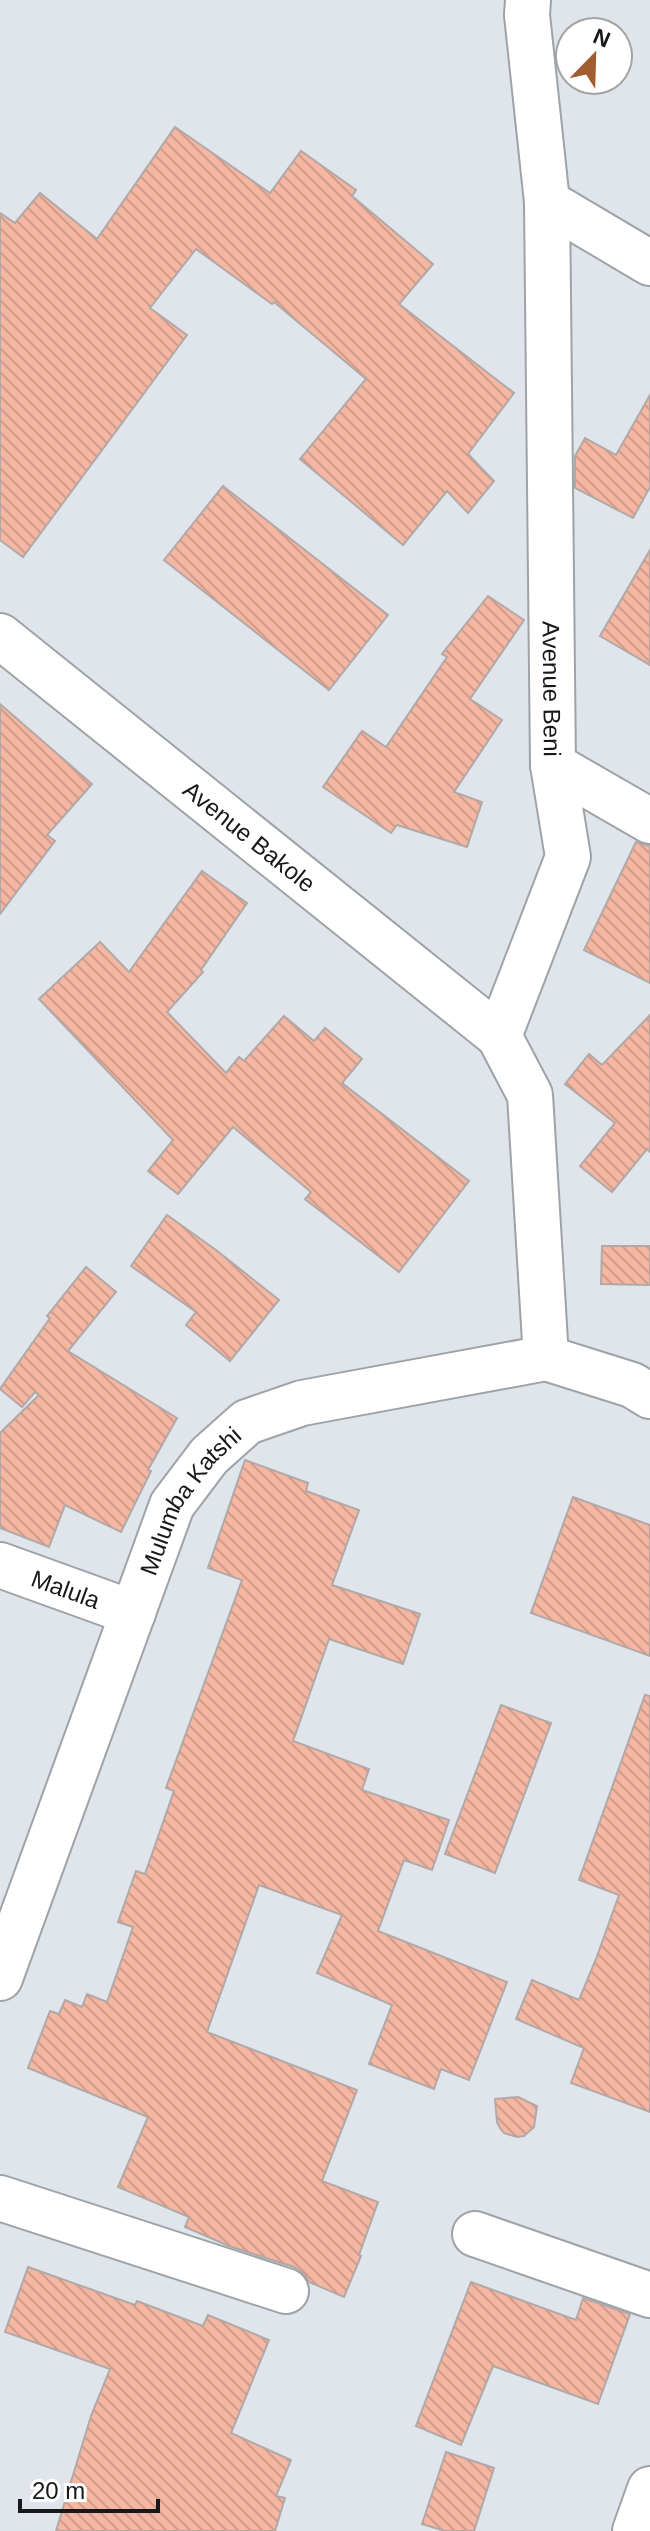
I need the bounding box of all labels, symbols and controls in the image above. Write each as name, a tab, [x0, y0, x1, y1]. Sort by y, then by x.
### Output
north arrow	[554, 16, 634, 96]
text: N	[589, 23, 614, 53]
street label: Avenue Beni	[538, 621, 566, 757]
street label: Avenue Bakole	[178, 775, 321, 897]
street label: Mulumba Katshi	[134, 1421, 246, 1579]
street label: Malula	[28, 1564, 104, 1614]
scale bar	[20, 2463, 158, 2513]
text: 20 m	[32, 2477, 85, 2504]

